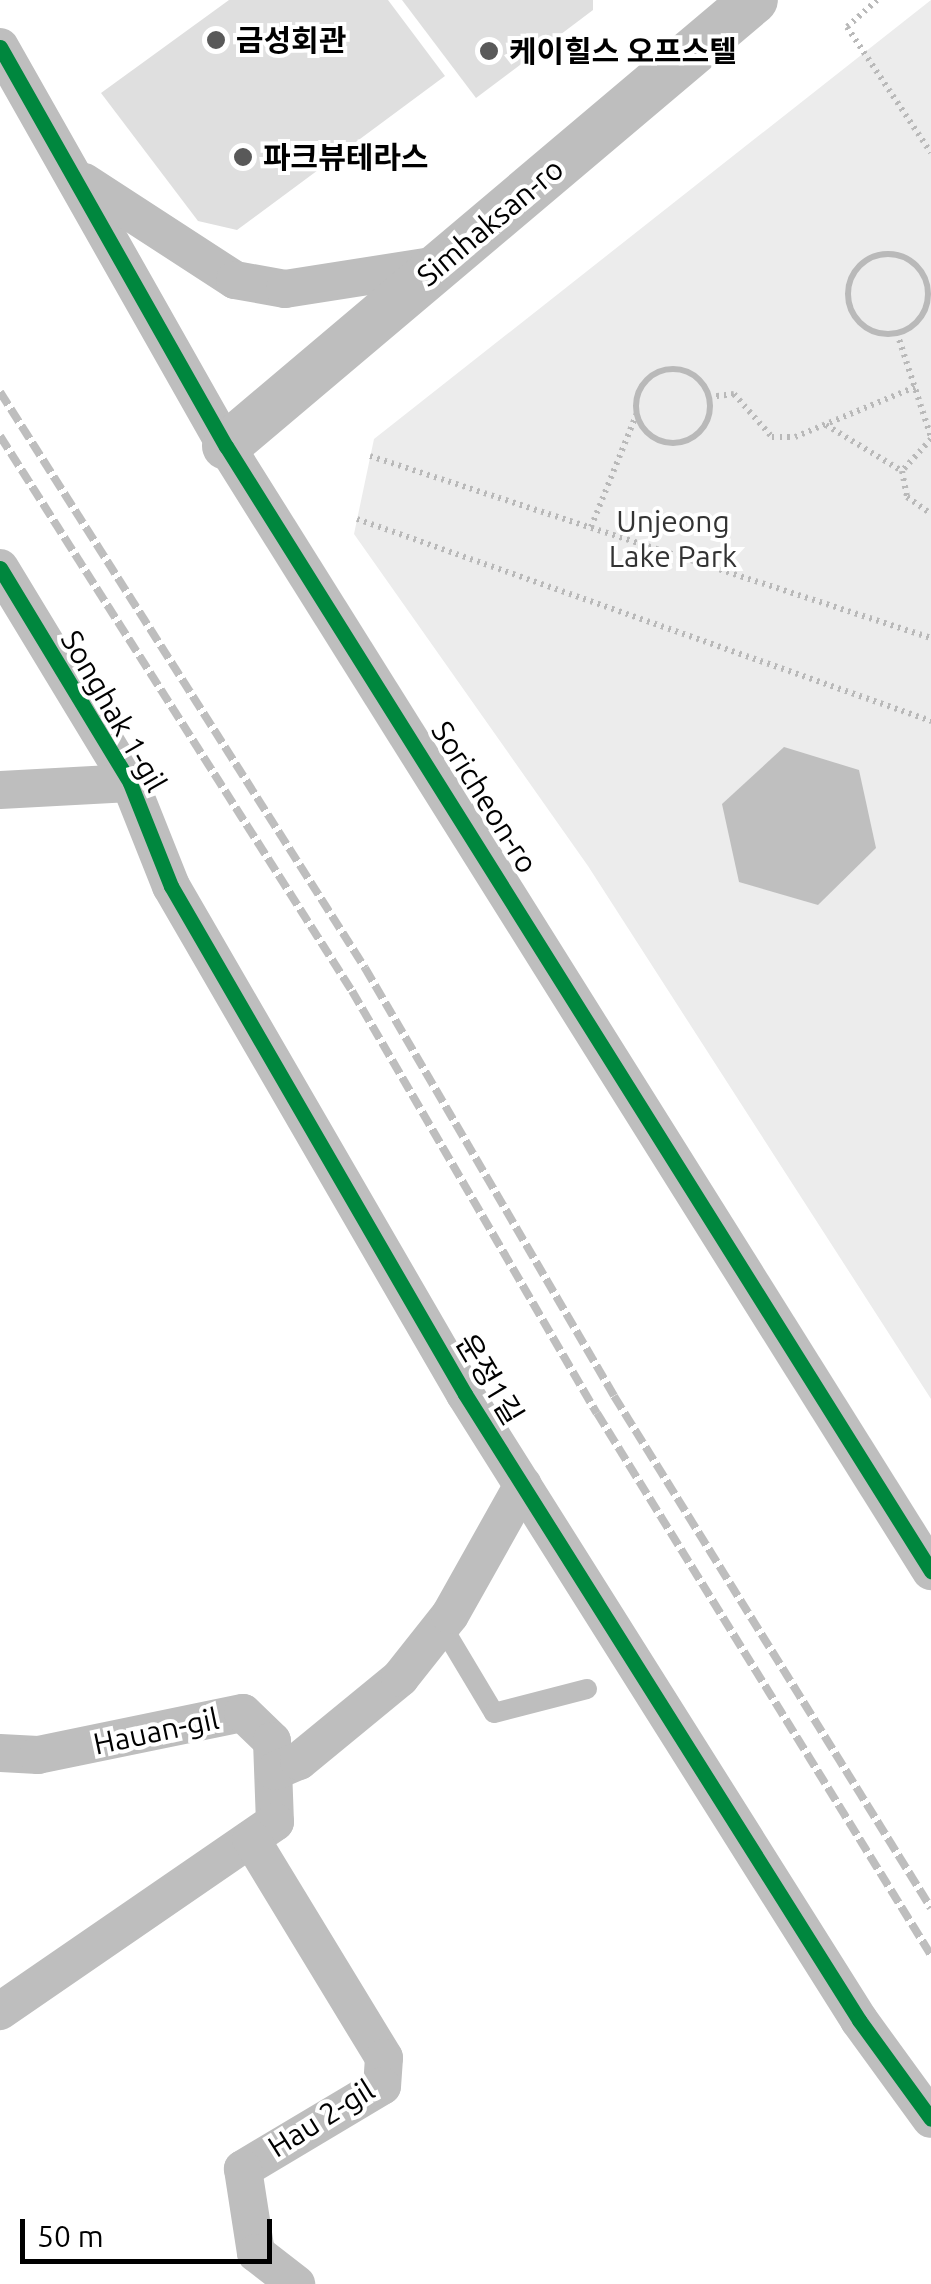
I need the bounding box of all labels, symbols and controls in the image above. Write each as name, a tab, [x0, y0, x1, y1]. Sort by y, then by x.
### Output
place label: 금성회관	[236, 22, 346, 58]
marker: 금성회관	[205, 29, 227, 51]
place label: 케이힐스 오프스텔	[509, 33, 737, 69]
marker: 케이힐스 오프스텔	[478, 40, 500, 62]
place label: 파크뷰테라스	[263, 139, 429, 175]
marker: 파크뷰테라스	[232, 146, 254, 168]
street label: Simhaksan-ro	[410, 150, 570, 294]
park label: Unjeong Lake Park	[609, 503, 737, 574]
street label: Songhak 1-gil	[53, 624, 175, 798]
street label: Soricheon-ro	[424, 715, 546, 879]
street label: 운정1길	[449, 1327, 531, 1431]
street label: Hauan-gil	[90, 1700, 222, 1762]
street label: Hau 2-gil	[261, 2071, 381, 2165]
scale bar	[25, 2199, 278, 2261]
text: 50 m	[37, 2219, 104, 2253]

